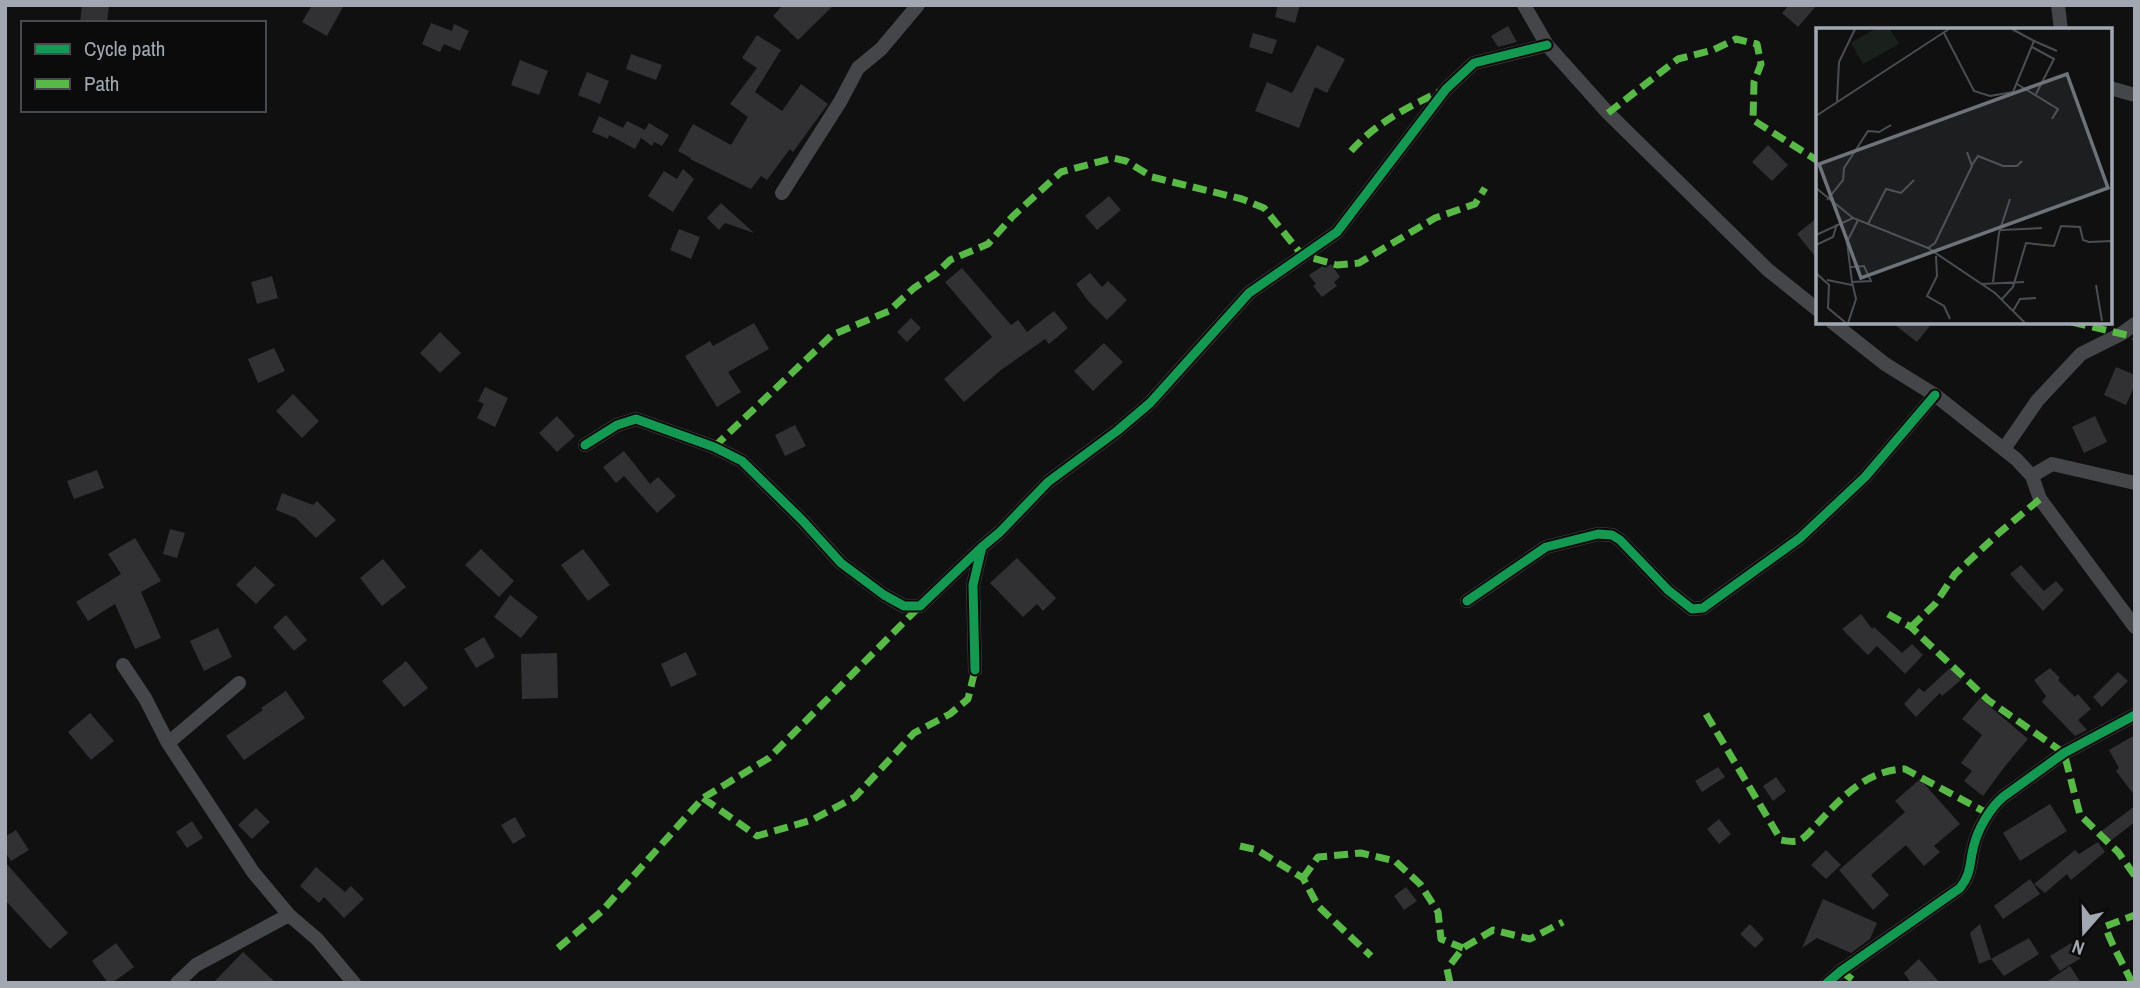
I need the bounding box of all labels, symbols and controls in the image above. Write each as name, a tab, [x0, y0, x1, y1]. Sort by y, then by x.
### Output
legend	[21, 21, 266, 112]
inset map	[1816, 28, 2112, 324]
text: Cycle path	[84, 34, 165, 63]
text: Path	[84, 69, 119, 98]
north arrow	[2049, 897, 2119, 967]
text: N	[2068, 934, 2088, 962]

